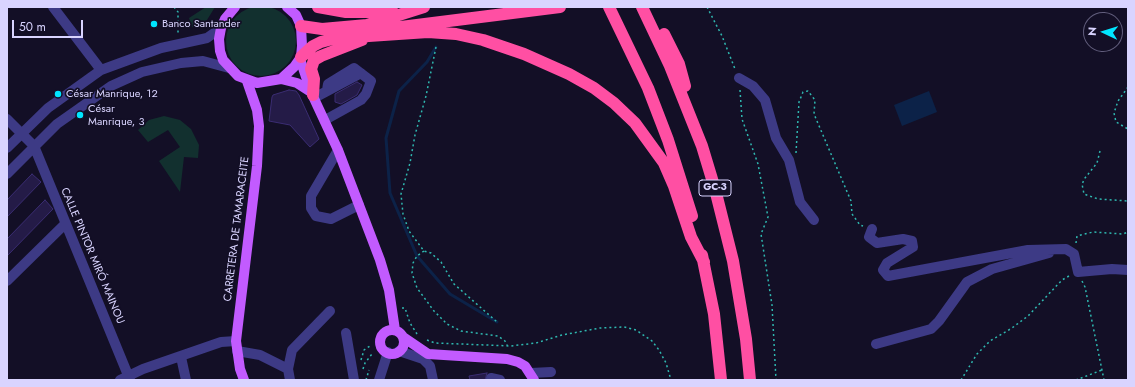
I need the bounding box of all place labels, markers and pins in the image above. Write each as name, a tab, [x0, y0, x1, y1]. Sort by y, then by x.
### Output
place label: Banco Santander	[162, 17, 240, 31]
marker: Banco Santander	[149, 19, 159, 29]
place label: César Manrique, 12	[66, 87, 158, 101]
marker: César Manrique, 12	[53, 89, 63, 99]
place label: César Manrique, 3	[88, 102, 144, 128]
marker: César Manrique, 3	[75, 110, 85, 120]

